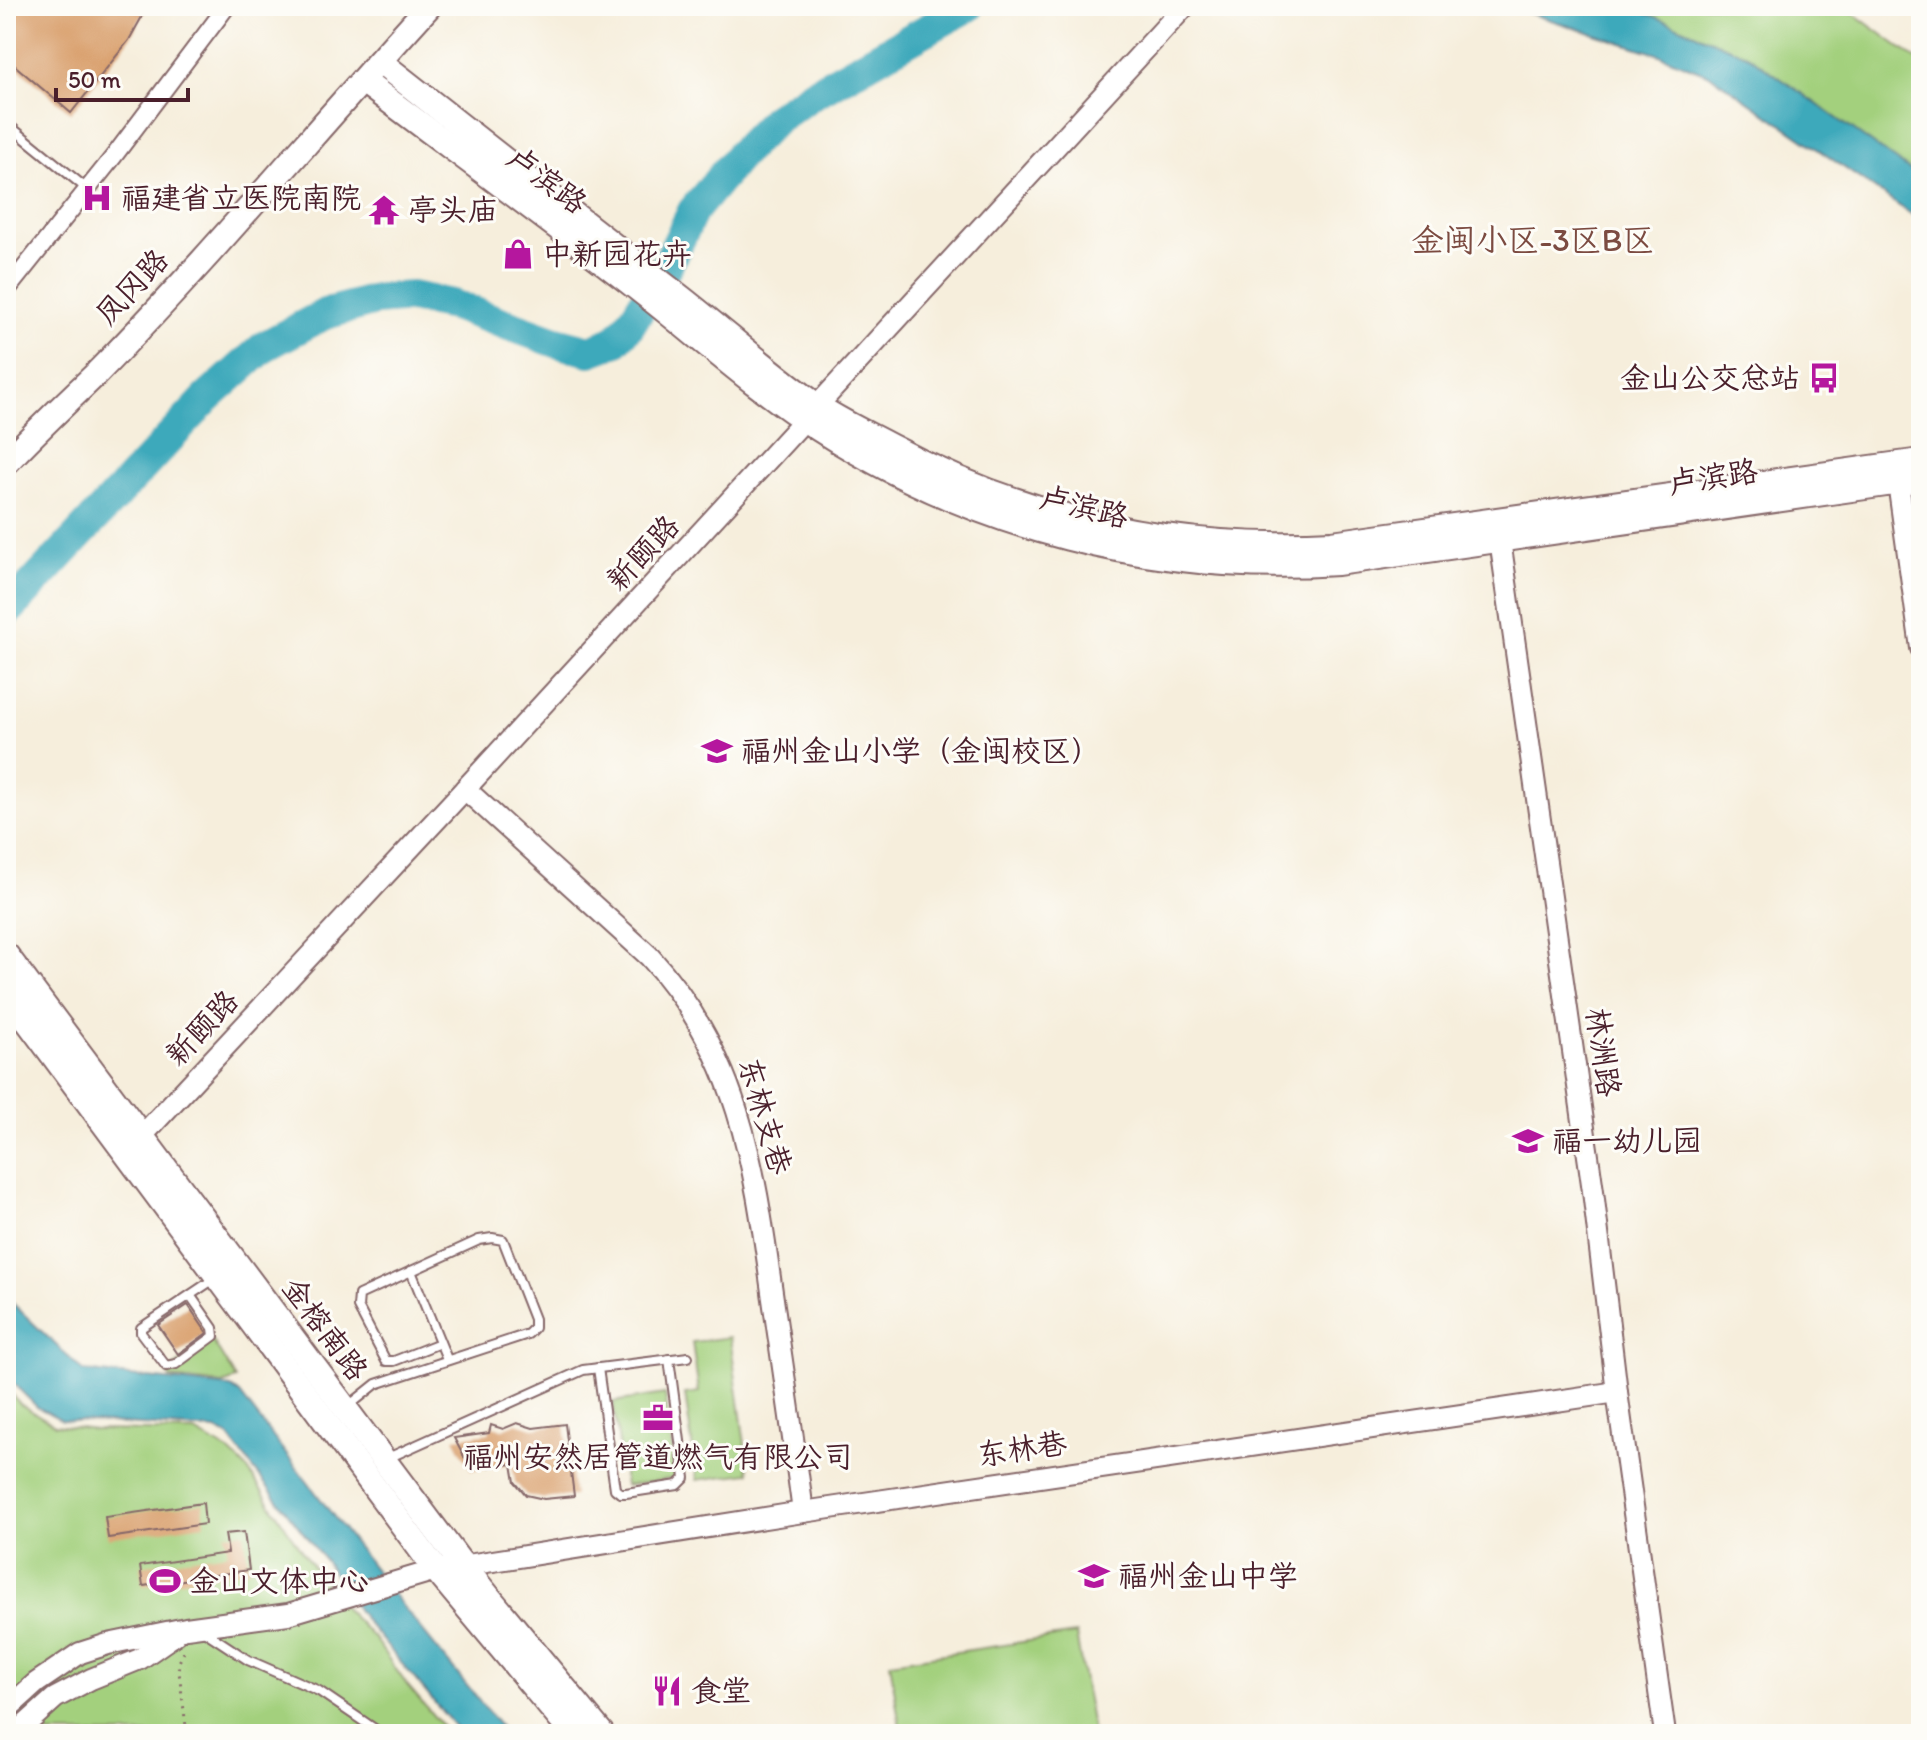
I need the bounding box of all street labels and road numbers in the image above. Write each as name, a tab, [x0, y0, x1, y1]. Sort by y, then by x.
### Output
street label: 卢滨路	[500, 138, 594, 221]
street label: 凤冈路	[87, 241, 176, 332]
street label: 卢滨路	[1666, 452, 1760, 501]
street label: 卢滨路	[1036, 478, 1132, 535]
street label: 新颐路	[598, 507, 687, 598]
street label: 新颐路	[157, 982, 246, 1073]
street label: 林洲路	[1579, 1005, 1628, 1099]
street label: 东林支巷	[731, 1053, 800, 1179]
street label: 金榕南路	[275, 1270, 376, 1388]
street label: 东林巷	[975, 1424, 1069, 1473]

